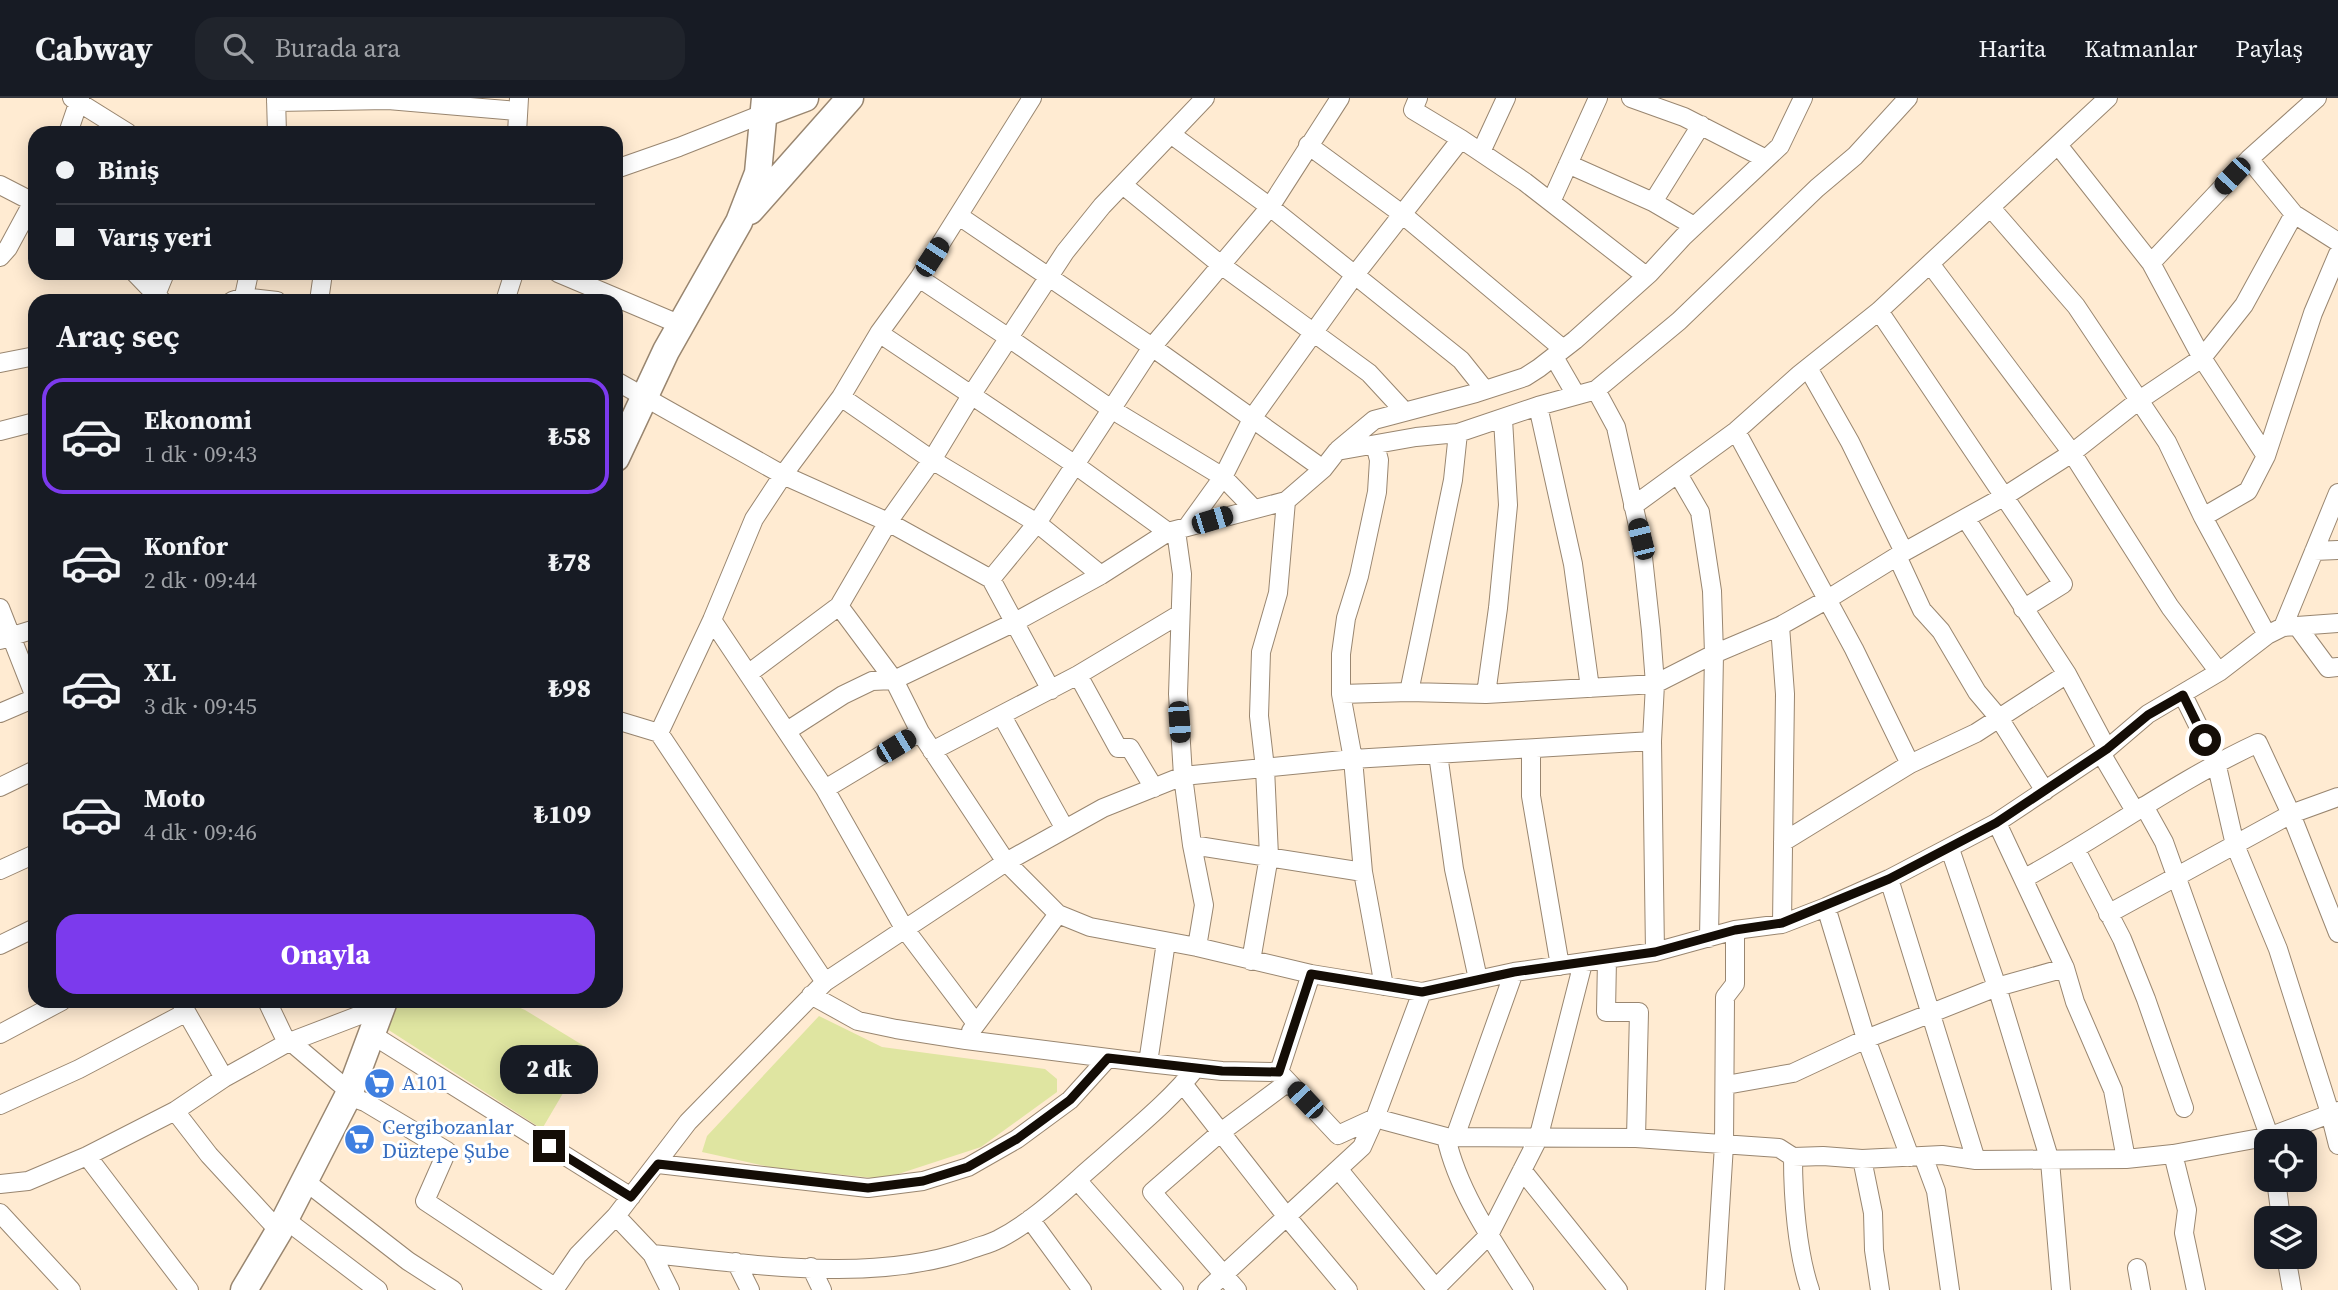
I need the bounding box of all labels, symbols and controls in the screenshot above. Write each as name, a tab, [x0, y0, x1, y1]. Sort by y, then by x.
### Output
search box	[195, 17, 685, 80]
text: Cabway	[35, 26, 153, 71]
icon: search	[219, 29, 257, 67]
text: Burada ara	[275, 30, 400, 66]
text: Harita	[1978, 32, 2046, 65]
text: Katmanlar	[2084, 32, 2198, 65]
text: Paylaş	[2236, 32, 2303, 65]
text: Biniş	[98, 152, 159, 188]
car	[2210, 153, 2255, 199]
text: Varış yeri	[98, 219, 212, 255]
car	[912, 234, 953, 280]
text: Araç seç	[56, 314, 180, 358]
text: Ekonomi	[144, 402, 252, 438]
icon: car	[60, 405, 123, 468]
text: ₺58	[548, 418, 591, 454]
text: 1 dk · 09:43	[144, 438, 257, 470]
car	[1189, 504, 1236, 536]
car	[1626, 516, 1657, 562]
text: Konfor	[144, 528, 228, 564]
icon: car	[60, 531, 123, 594]
text: ₺78	[548, 544, 591, 580]
text: 2 dk · 09:44	[144, 564, 257, 596]
text: XL	[144, 654, 176, 690]
icon: car	[60, 657, 123, 720]
text: ₺98	[548, 670, 591, 706]
text: 3 dk · 09:45	[144, 690, 257, 722]
car	[1168, 700, 1191, 744]
route start	[2189, 724, 2221, 756]
car	[873, 726, 920, 766]
text: Moto	[144, 780, 205, 816]
icon: car	[60, 783, 123, 846]
text: ₺109	[534, 796, 591, 832]
text: 4 dk · 09:46	[144, 816, 257, 848]
button: Onayla	[56, 914, 595, 994]
callout: 2 dk	[500, 1044, 598, 1094]
text: 2 dk	[526, 1053, 572, 1085]
supermarket icon: A101	[362, 1066, 396, 1100]
place label: A101	[402, 1068, 447, 1097]
car	[1283, 1077, 1328, 1123]
place label: Cergibozanlar Düztepe Şube	[382, 1112, 514, 1165]
supermarket icon: Cergibozanlar Düztepe Şube	[342, 1122, 376, 1156]
map controls	[2254, 1129, 2317, 1269]
button: locate	[2254, 1129, 2317, 1192]
route end	[533, 1130, 565, 1162]
button: layers	[2254, 1206, 2317, 1269]

